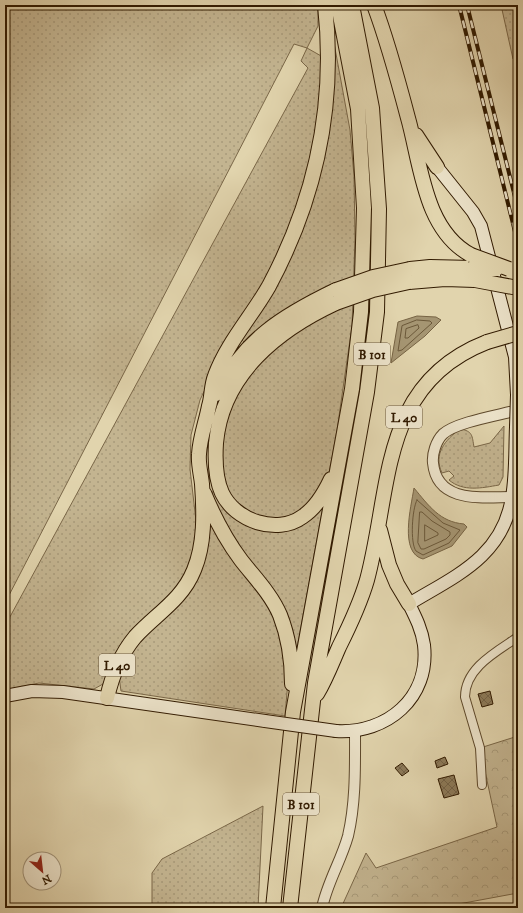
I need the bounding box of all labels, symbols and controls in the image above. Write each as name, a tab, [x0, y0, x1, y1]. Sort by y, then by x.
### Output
road number: B 101	[354, 343, 390, 365]
road number: L 40	[386, 406, 422, 428]
road number: L 40	[99, 654, 135, 676]
road number: B 101	[283, 793, 319, 815]
north arrow	[22, 851, 62, 891]
text: N	[39, 871, 53, 887]

